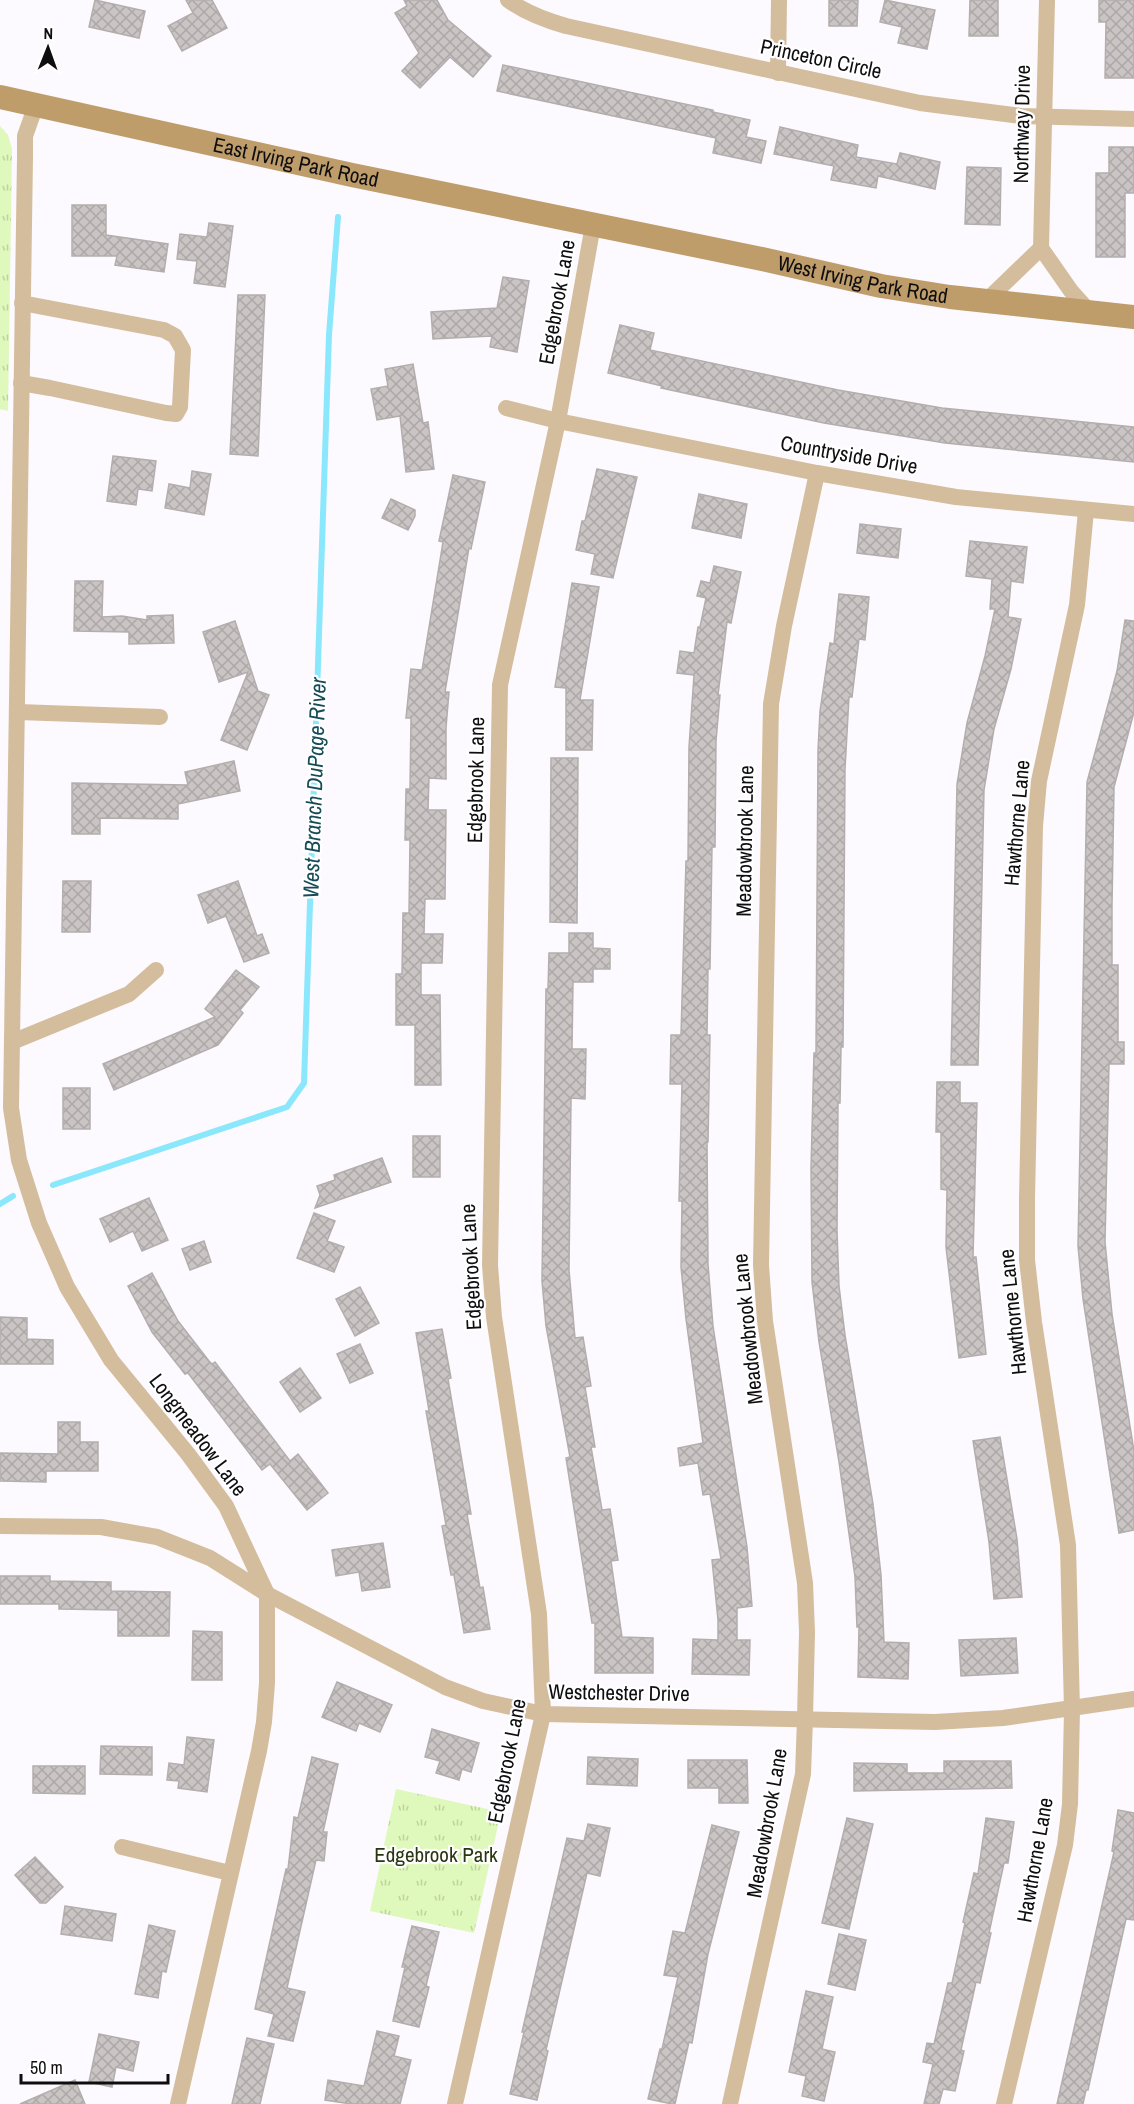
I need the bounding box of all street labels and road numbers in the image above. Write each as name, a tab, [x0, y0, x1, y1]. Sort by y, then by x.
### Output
street label: Princeton Circle	[758, 31, 885, 86]
street label: Northway Drive	[1006, 64, 1037, 184]
street label: East Irving Park Road	[210, 130, 381, 194]
street label: Edgebrook Lane	[531, 237, 582, 367]
street label: West Irving Park Road	[775, 248, 950, 310]
street label: Countryside Drive	[778, 428, 920, 481]
street label: Edgebrook Lane	[460, 717, 491, 843]
street label: Hawthorne Lane	[997, 759, 1036, 887]
street label: Meadowbrook Lane	[729, 765, 760, 917]
street label: Edgebrook Lane	[453, 1203, 488, 1331]
street label: Hawthorne Lane	[991, 1248, 1034, 1376]
street label: Meadowbrook Lane	[725, 1252, 770, 1406]
street label: Longmeadow Lane	[143, 1367, 254, 1502]
street label: Westchester Drive	[548, 1677, 690, 1708]
street label: Edgebrook Lane	[480, 1696, 533, 1826]
street label: Meadowbrook Lane	[739, 1746, 794, 1900]
street label: Hawthorne Lane	[1009, 1795, 1060, 1925]

